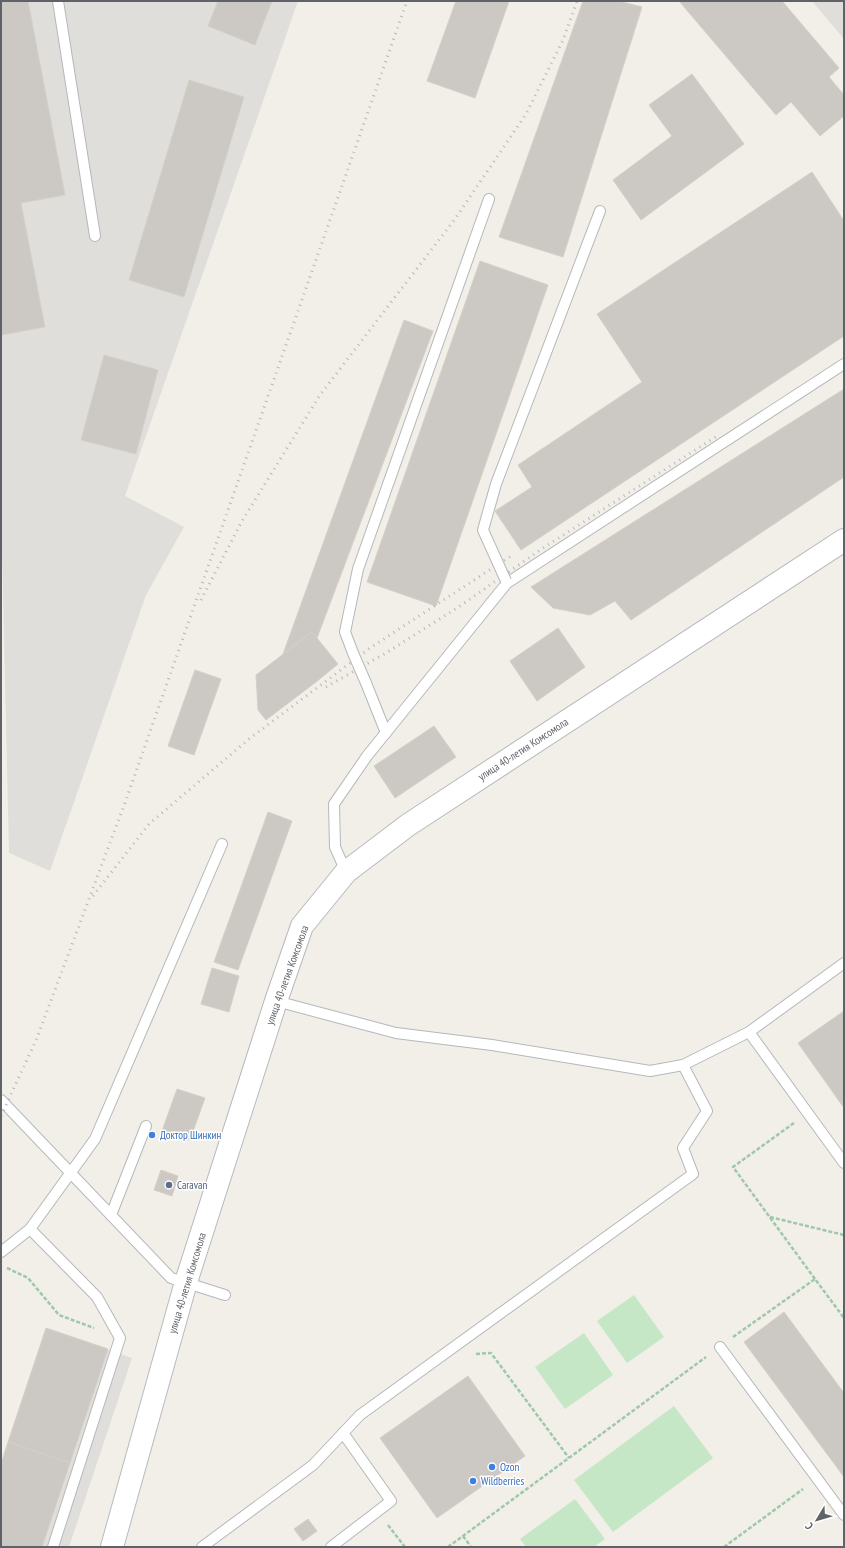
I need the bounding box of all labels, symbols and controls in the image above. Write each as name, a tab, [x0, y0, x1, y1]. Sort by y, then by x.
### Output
street label: улица 40-летия Комсомола	[475, 715, 571, 783]
street label: улица 40-летия Комсомола	[262, 923, 312, 1027]
place label: Доктор Шинкин	[160, 1128, 221, 1142]
marker: Доктор Шинкин	[147, 1130, 157, 1140]
place label: Caravan	[177, 1178, 207, 1192]
marker: Caravan	[164, 1180, 174, 1190]
street label: улица 40-летия Комсомола	[165, 1231, 209, 1335]
place label: Ozon	[500, 1460, 519, 1474]
marker: Ozon	[487, 1462, 497, 1472]
place label: Wildberries	[481, 1474, 524, 1488]
marker: Wildberries	[468, 1476, 478, 1486]
north arrow	[797, 1500, 837, 1540]
text: С	[802, 1520, 816, 1532]

